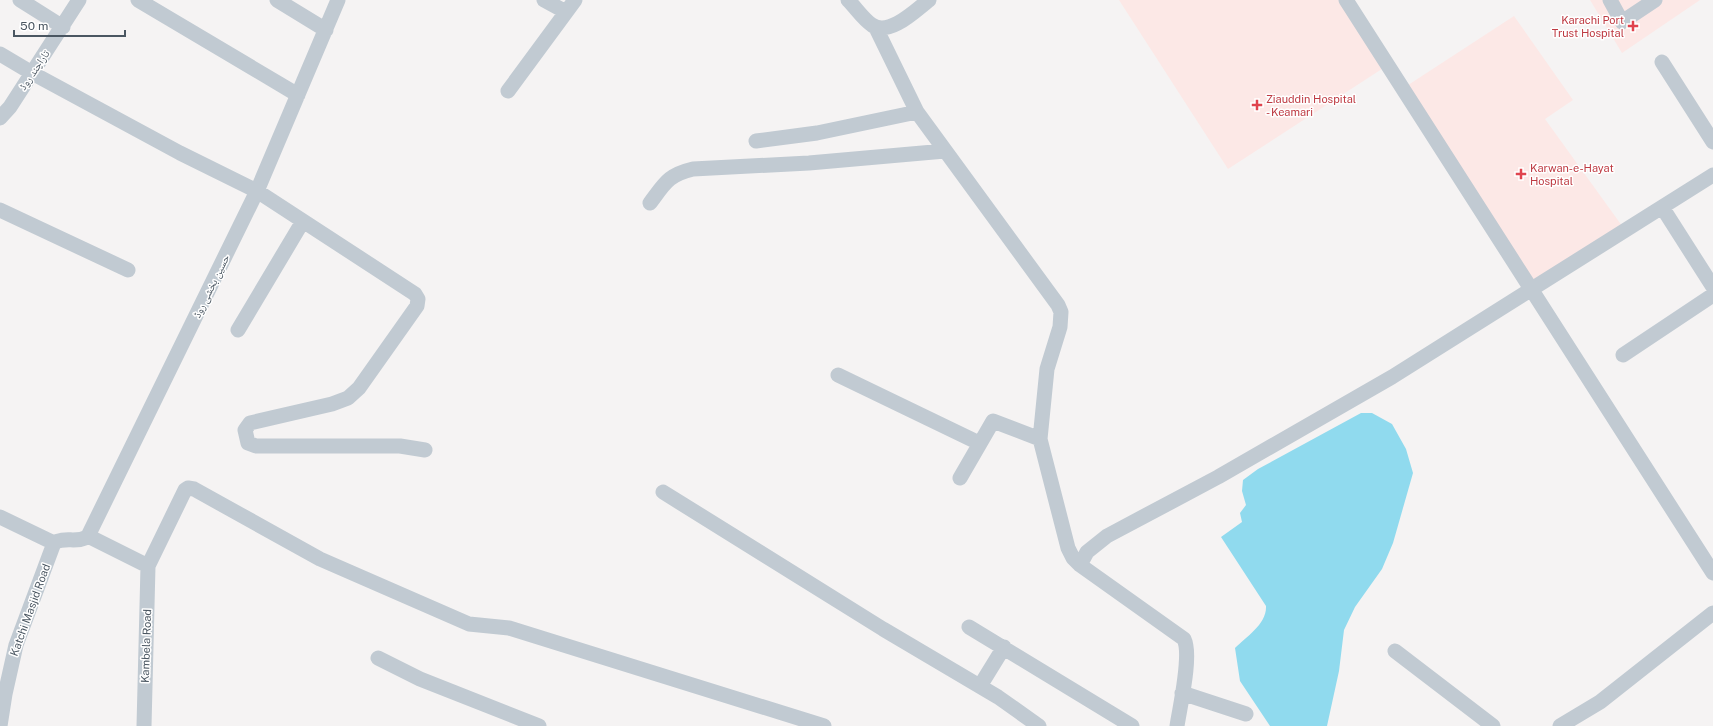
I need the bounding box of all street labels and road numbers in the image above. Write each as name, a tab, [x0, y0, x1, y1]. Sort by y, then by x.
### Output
street label: تاراچند روڈ	[16, 47, 53, 93]
street label: حسین بخشی روڈ	[190, 252, 232, 320]
street label: Katchi Masjid Road	[8, 562, 52, 658]
street label: Kambela Road	[139, 609, 153, 683]

